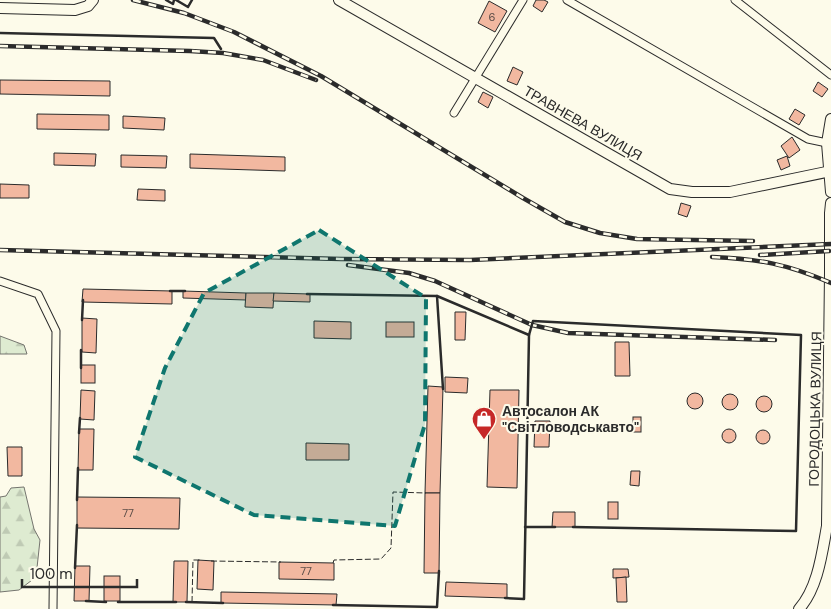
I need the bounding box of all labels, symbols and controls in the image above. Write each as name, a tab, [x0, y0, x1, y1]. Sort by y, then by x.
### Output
house number: 6	[489, 10, 496, 24]
street label: ТРАВНЕВА ВУЛИЦЯ	[520, 82, 646, 164]
street label: ГОРОДОЦЬКА ВУЛИЦЯ	[805, 331, 825, 487]
place label: Автосалон АК "Світловодськавто"	[502, 402, 639, 436]
shop icon: Автосалон АК "Світловодськавто"	[471, 406, 497, 440]
house number: 77	[122, 506, 134, 520]
scale bar	[22, 556, 138, 588]
text: 100 m	[30, 564, 73, 584]
house number: 77	[300, 564, 312, 578]

